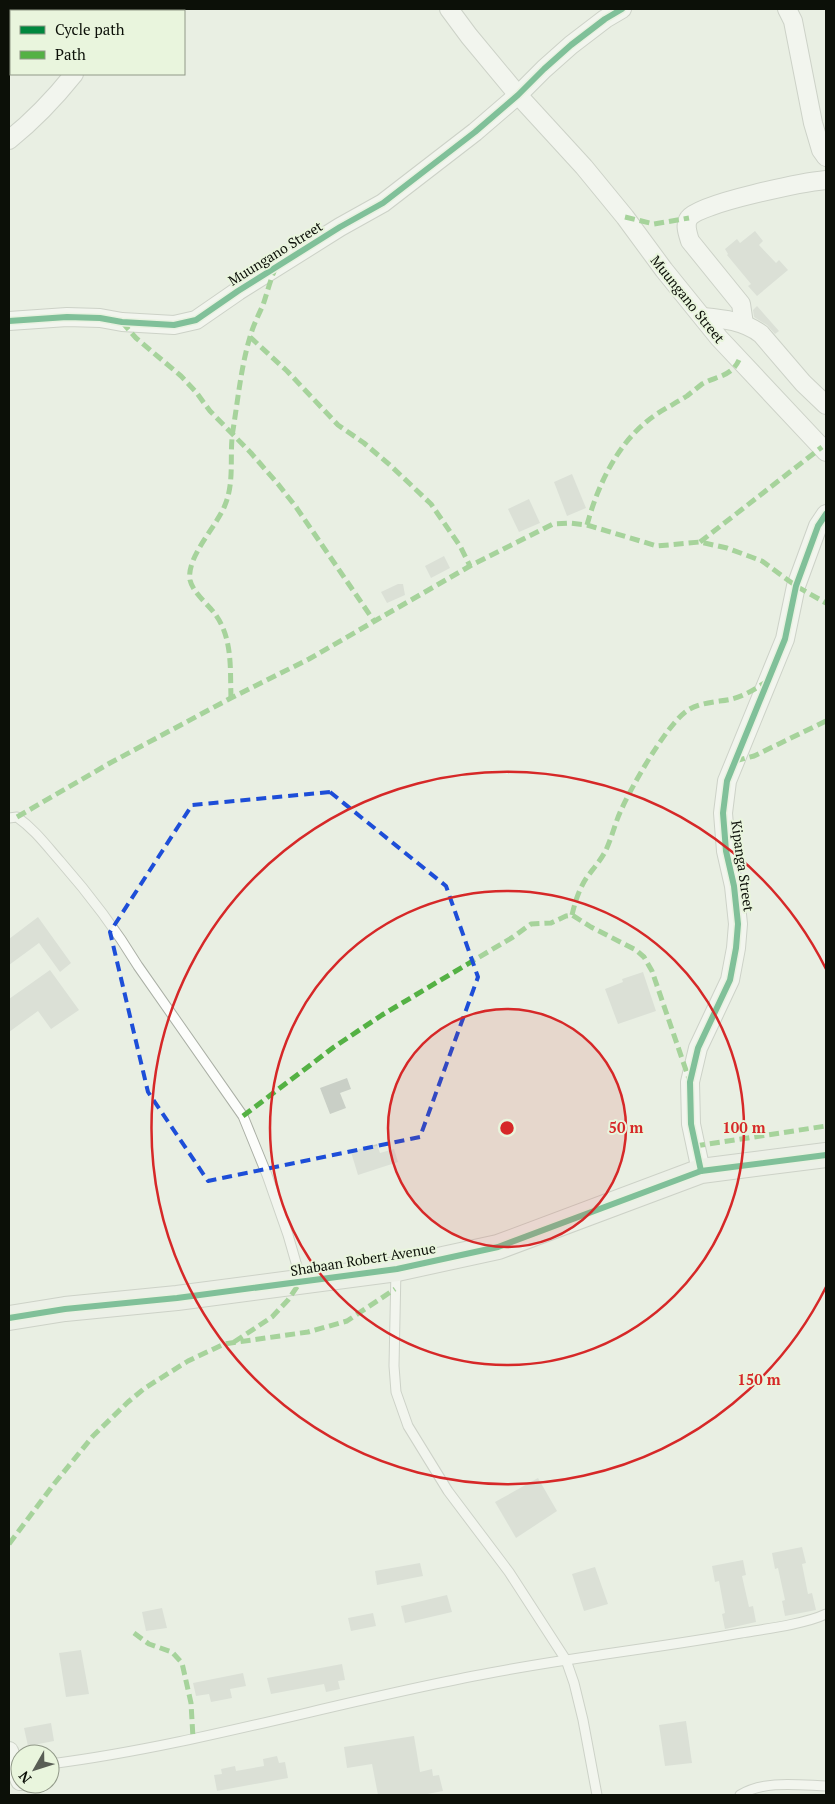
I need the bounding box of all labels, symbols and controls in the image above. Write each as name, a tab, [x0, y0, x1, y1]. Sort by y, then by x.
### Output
legend	[10, 10, 185, 75]
text: Cycle path	[55, 19, 125, 39]
text: Path	[55, 44, 86, 64]
street label: Muungano Street	[224, 216, 326, 290]
street label: Muungano Street	[647, 251, 730, 347]
street label: Kipanga Street	[727, 819, 759, 914]
text: 50 m	[609, 1117, 644, 1137]
text: 100 m	[722, 1117, 766, 1137]
centre of rings	[498, 1119, 516, 1137]
street label: Shabaan Robert Avenue	[289, 1238, 437, 1280]
text: 150 m	[737, 1369, 781, 1389]
north arrow	[10, 1744, 60, 1794]
text: N	[14, 1767, 35, 1788]

